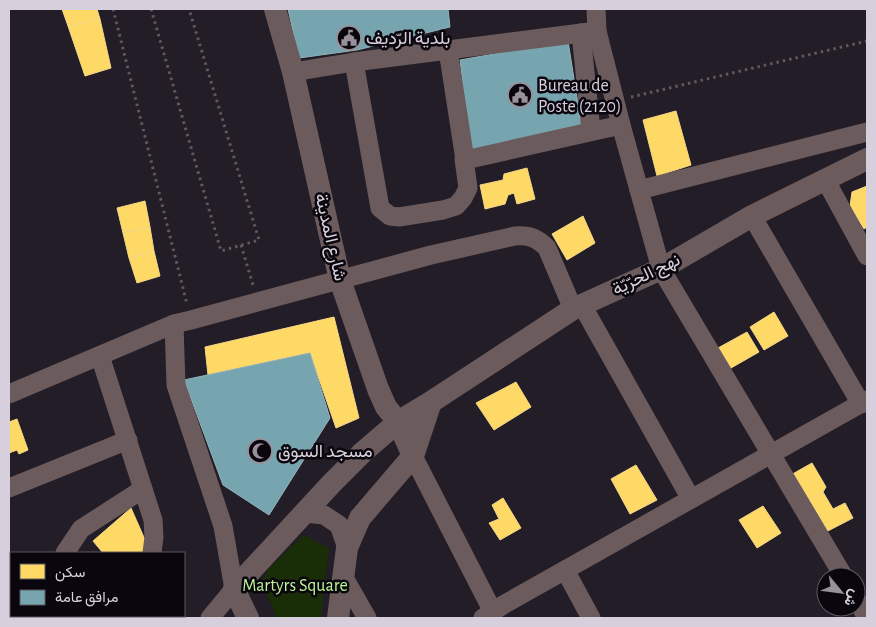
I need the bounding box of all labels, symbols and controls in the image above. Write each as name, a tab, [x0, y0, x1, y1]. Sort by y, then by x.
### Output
public building icon: بلدية الرّديف	[336, 25, 362, 51]
place label: بلدية الرّديف	[366, 30, 450, 49]
place label: Bureau de Poste (2120)	[538, 77, 622, 116]
public building icon: Bureau de Poste (2120)	[507, 82, 533, 108]
street label: شارع المدينة	[309, 192, 349, 283]
street label: نهج الحرّيّة	[610, 251, 684, 301]
mosque icon: مسجد السوق	[247, 438, 273, 464]
place label: مسجد السوق	[278, 443, 373, 462]
legend	[10, 552, 185, 617]
text: سكن	[55, 565, 85, 582]
north arrow	[816, 567, 866, 617]
park label: Martyrs Square	[242, 577, 348, 595]
text: ش	[840, 587, 862, 609]
text: مرافق عامة	[55, 590, 118, 607]

